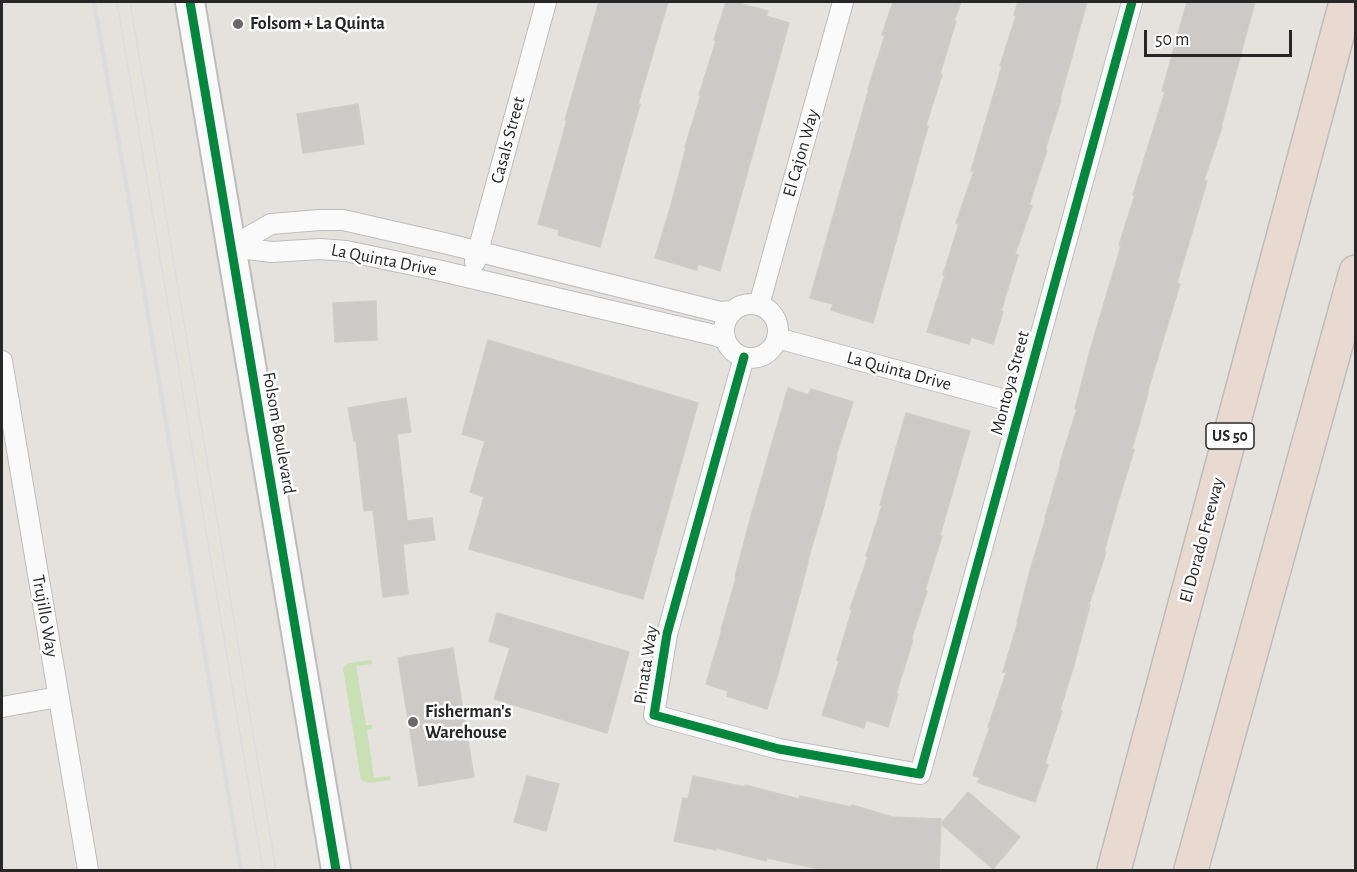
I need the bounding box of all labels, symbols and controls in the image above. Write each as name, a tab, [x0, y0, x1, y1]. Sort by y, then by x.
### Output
place label: Folsom + La Quinta	[250, 13, 385, 35]
marker: Folsom + La Quinta	[231, 17, 245, 31]
scale bar	[1147, 18, 1296, 56]
text: 50 m	[1155, 31, 1189, 49]
street label: Casals Street	[486, 94, 530, 186]
street label: El Cajon Way	[778, 107, 824, 199]
street label: La Quinta Drive	[329, 239, 439, 281]
street label: Montoya Street	[986, 329, 1034, 437]
street label: La Quinta Drive	[844, 347, 954, 395]
street label: Folsom Boulevard	[258, 370, 300, 496]
road number: US 50	[1206, 423, 1254, 449]
street label: El Dorado Freeway	[1175, 475, 1229, 605]
street label: Trujillo Way	[27, 573, 63, 659]
street label: Pinata Way	[629, 624, 663, 706]
place label: Fisherman's Warehouse	[425, 701, 511, 744]
marker: Fisherman's Warehouse	[406, 715, 420, 729]

